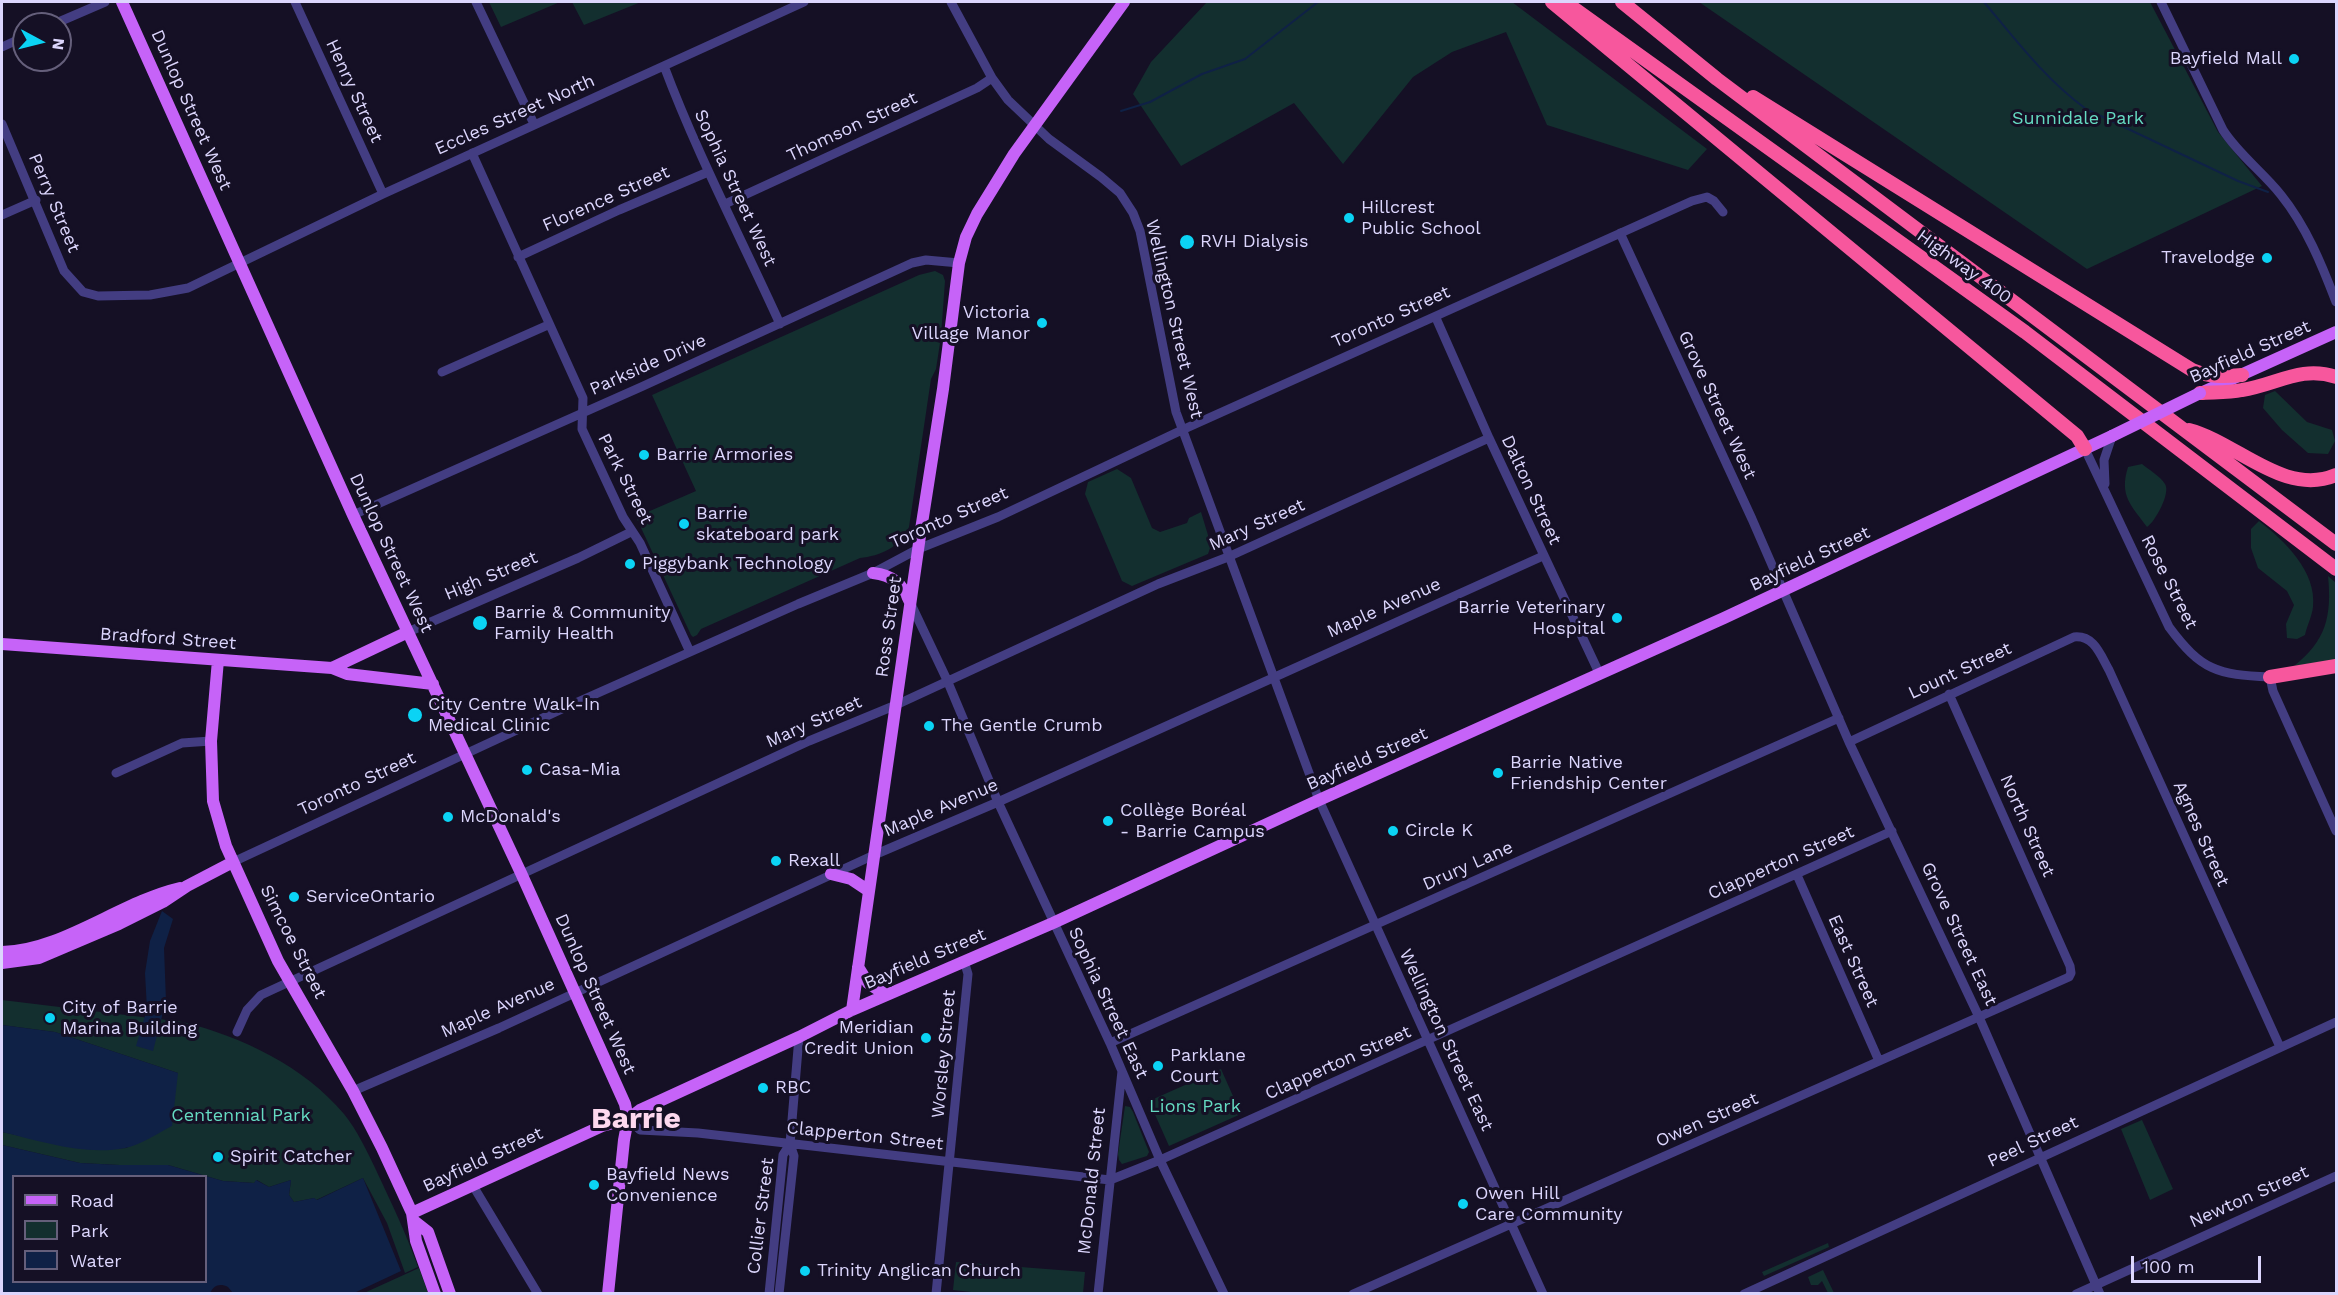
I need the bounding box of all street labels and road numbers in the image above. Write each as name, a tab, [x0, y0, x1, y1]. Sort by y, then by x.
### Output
street label: Dunlop Street West	[146, 26, 236, 194]
street label: Henry Street	[321, 36, 387, 146]
street label: Eccles Street North	[432, 70, 598, 160]
street label: Thomson Street	[783, 87, 921, 167]
street label: Sophia Street West	[689, 106, 781, 270]
street label: Perry Street	[23, 150, 85, 256]
street label: Florence Street	[539, 161, 673, 237]
street label: Wellington Street West	[1141, 217, 1207, 421]
street label: Highway 400	[1912, 225, 2016, 309]
street label: Toronto Street	[1328, 281, 1454, 353]
street label: Bayfield Street	[2186, 316, 2314, 388]
street label: Grove Street West	[1673, 327, 1761, 483]
street label: Parkside Drive	[586, 330, 710, 400]
street label: Park Street	[593, 430, 657, 528]
street label: Dalton Street	[1496, 432, 1566, 548]
street label: Dunlop Street West	[345, 470, 437, 636]
street label: Toronto Street	[886, 482, 1012, 554]
street label: Mary Street	[1206, 494, 1308, 556]
street label: Bayfield Street	[1746, 522, 1874, 596]
street label: Rose Street	[2136, 531, 2202, 633]
street label: High Street	[441, 547, 541, 605]
street label: Maple Avenue	[1324, 573, 1444, 643]
street label: Ross Street	[871, 575, 907, 679]
street label: Bradford Street	[99, 623, 237, 655]
street label: Lount Street	[1905, 638, 2015, 704]
street label: Mary Street	[763, 691, 865, 753]
street label: Bayfield Street	[1303, 723, 1431, 795]
street label: Toronto Street	[295, 747, 419, 821]
street label: North Street	[1995, 772, 2059, 880]
street label: Maple Avenue	[880, 774, 1002, 842]
street label: Agnes Street	[2168, 778, 2234, 890]
street label: Clapperton Street	[1705, 821, 1857, 905]
street label: Drury Lane	[1419, 836, 1517, 896]
street label: Grove Street East	[1916, 859, 2002, 1009]
street label: Simcoe Street	[255, 881, 331, 1003]
street label: Dunlop Street West	[550, 910, 640, 1078]
street label: East Street	[1823, 911, 1883, 1011]
street label: Bayfield Street	[861, 924, 989, 994]
street label: Sophia Street East	[1063, 924, 1153, 1082]
street label: Wellington Street East	[1394, 946, 1498, 1134]
street label: Maple Avenue	[438, 973, 558, 1043]
street label: Worsley Street	[928, 989, 960, 1119]
street label: Clapperton Street	[1262, 1021, 1414, 1105]
street label: Owen Street	[1652, 1088, 1762, 1152]
street label: McDonald Street	[1074, 1107, 1110, 1255]
street label: Peel Street	[1984, 1112, 2082, 1172]
street label: Clapperton Street	[785, 1117, 945, 1155]
street label: Bayfield Street	[419, 1123, 547, 1197]
street label: Collier Street	[743, 1157, 779, 1275]
street label: Newton Street	[2186, 1161, 2312, 1233]

